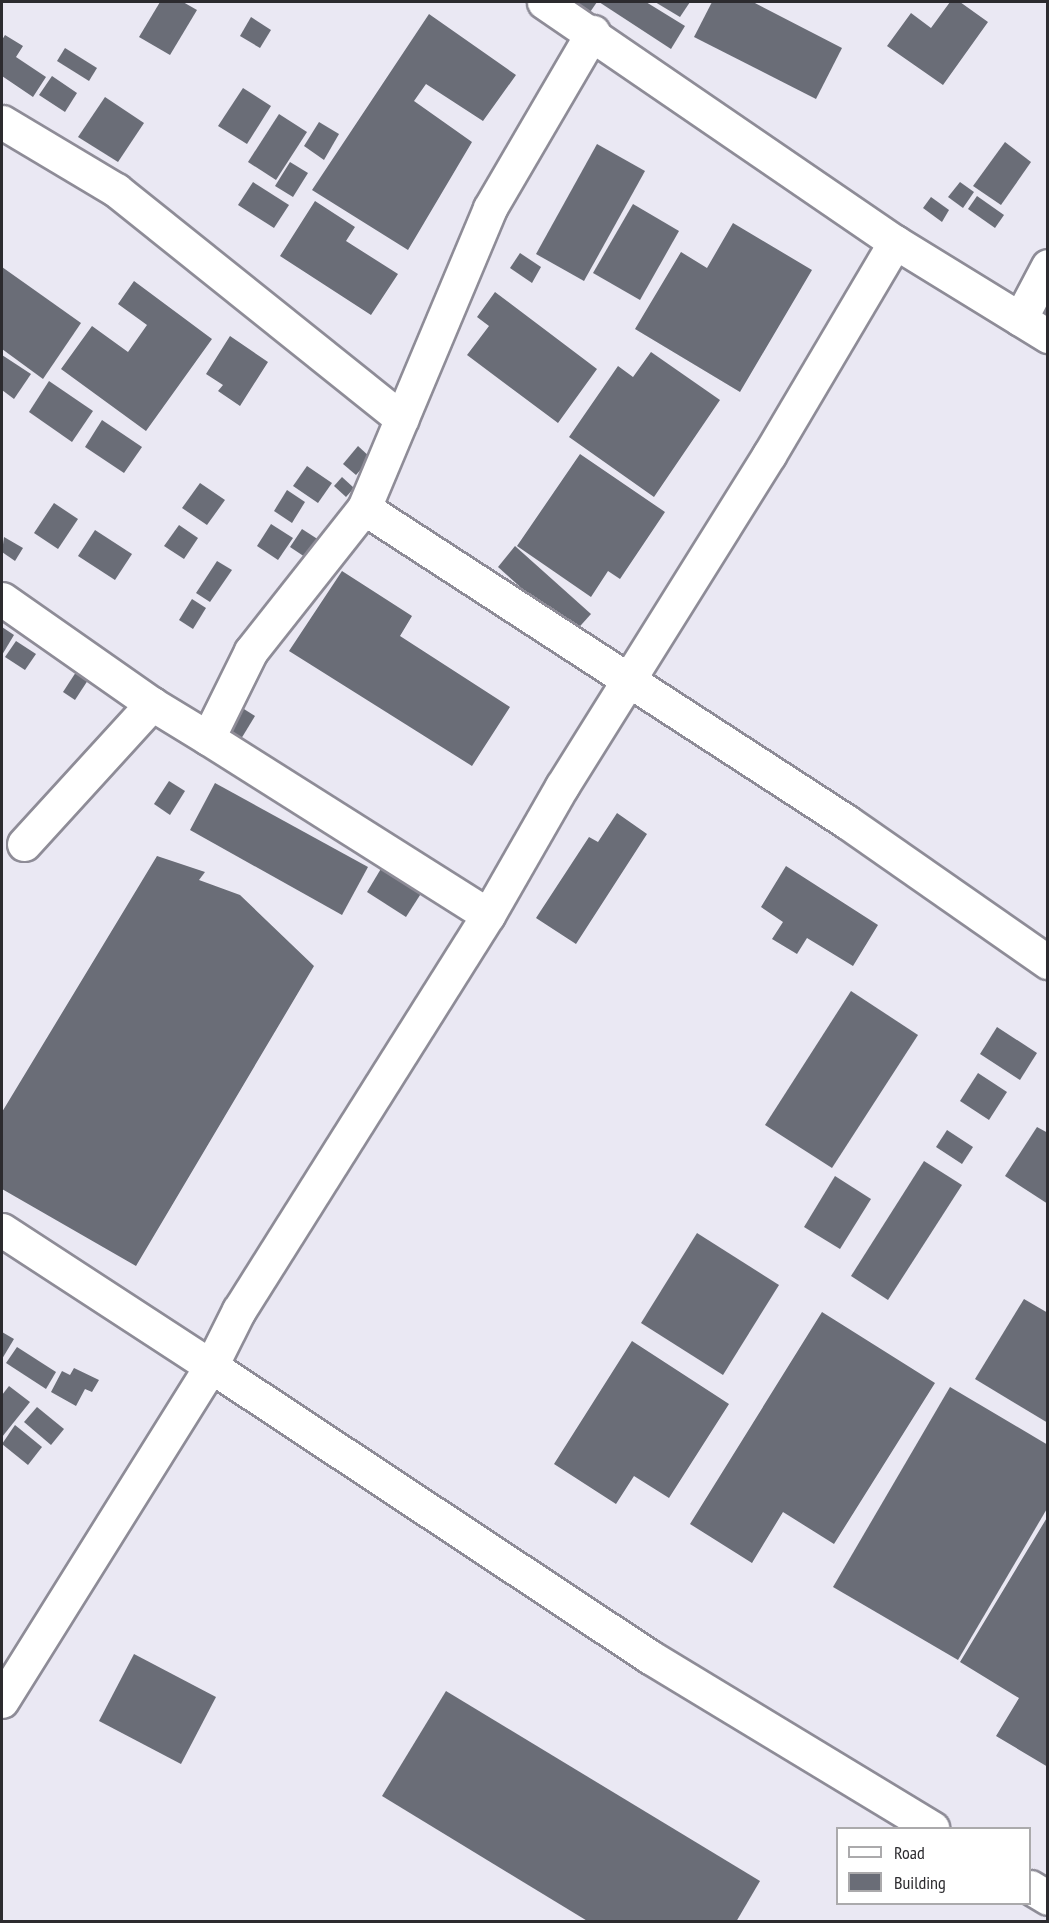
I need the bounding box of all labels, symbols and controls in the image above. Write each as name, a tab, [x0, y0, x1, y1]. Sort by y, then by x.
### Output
legend	[836, 1827, 1031, 1905]
text: Road	[894, 1841, 925, 1864]
text: Building	[894, 1871, 946, 1894]

